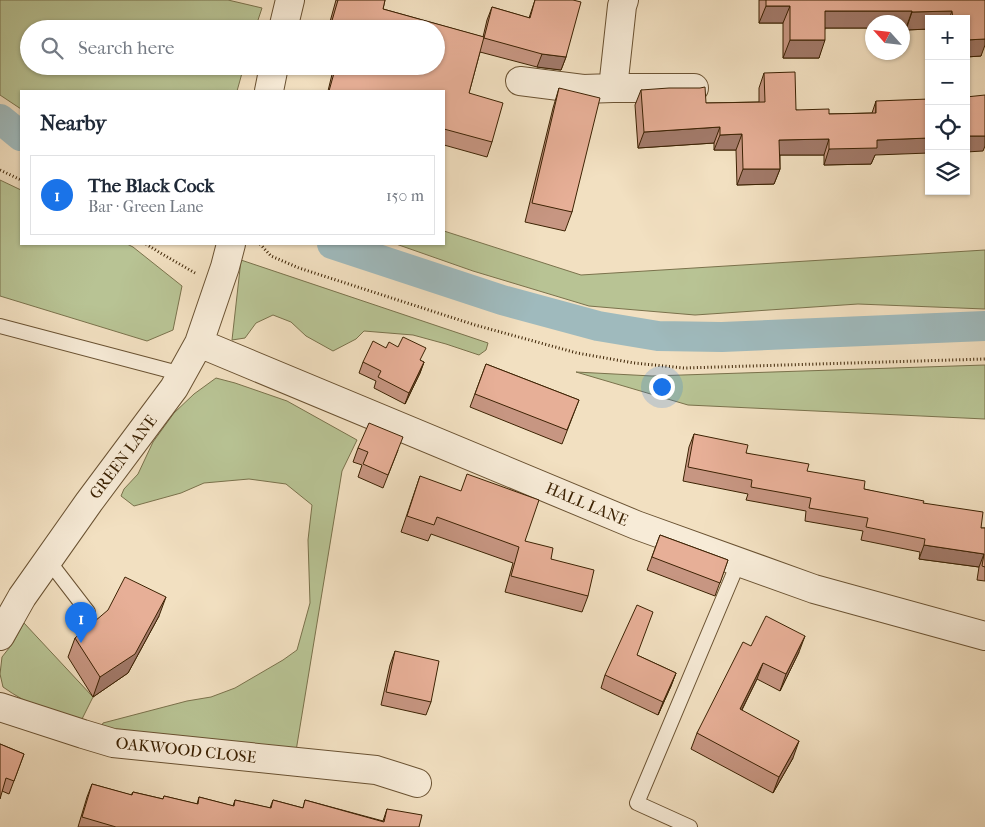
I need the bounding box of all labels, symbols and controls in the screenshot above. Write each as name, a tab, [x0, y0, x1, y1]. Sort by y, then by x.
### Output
north arrow	[865, 15, 910, 60]
map controls	[925, 15, 970, 195]
button: +	[925, 15, 970, 60]
search box	[20, 20, 445, 75]
icon: search	[38, 34, 66, 62]
text: Search here	[78, 37, 174, 59]
button: −	[925, 60, 970, 105]
button: locate	[925, 105, 970, 150]
text: Nearby	[40, 111, 106, 135]
button: layers	[925, 150, 970, 195]
text: The Black Cock	[88, 175, 214, 197]
text: 1	[54, 186, 60, 205]
text: 150 m	[386, 186, 424, 205]
text: Bar · Green Lane	[88, 197, 204, 216]
your location	[649, 374, 675, 400]
street label: GREEN LANE	[85, 411, 161, 503]
street label: HALL LANE	[543, 478, 631, 530]
pin: 1	[65, 602, 97, 643]
street label: OAKWOOD CLOSE	[115, 733, 257, 767]

